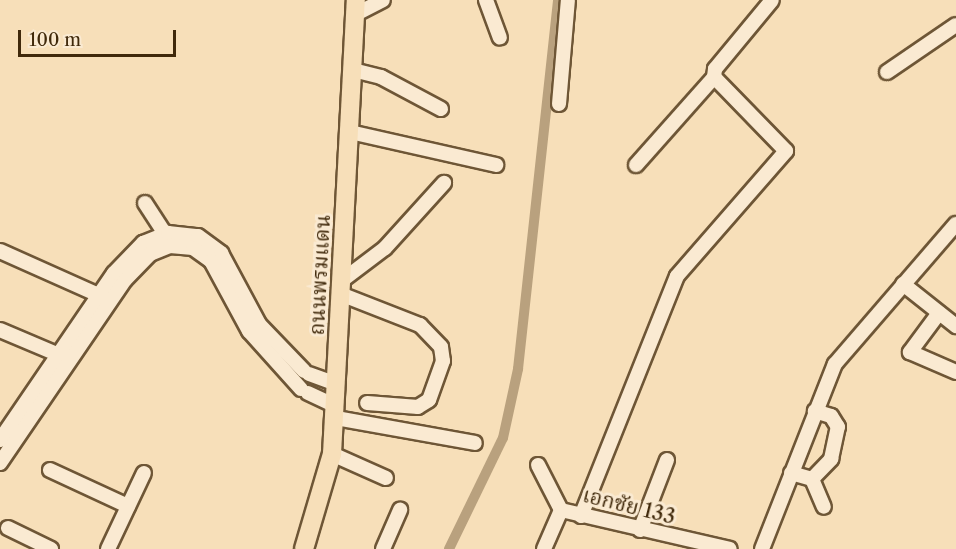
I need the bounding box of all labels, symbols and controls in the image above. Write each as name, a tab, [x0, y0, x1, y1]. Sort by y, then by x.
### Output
scale bar	[21, 18, 178, 56]
text: 100 m	[29, 29, 81, 51]
street label: ถนนพรมแดน	[304, 214, 336, 336]
street label: เอกชัย 133	[580, 482, 678, 530]

